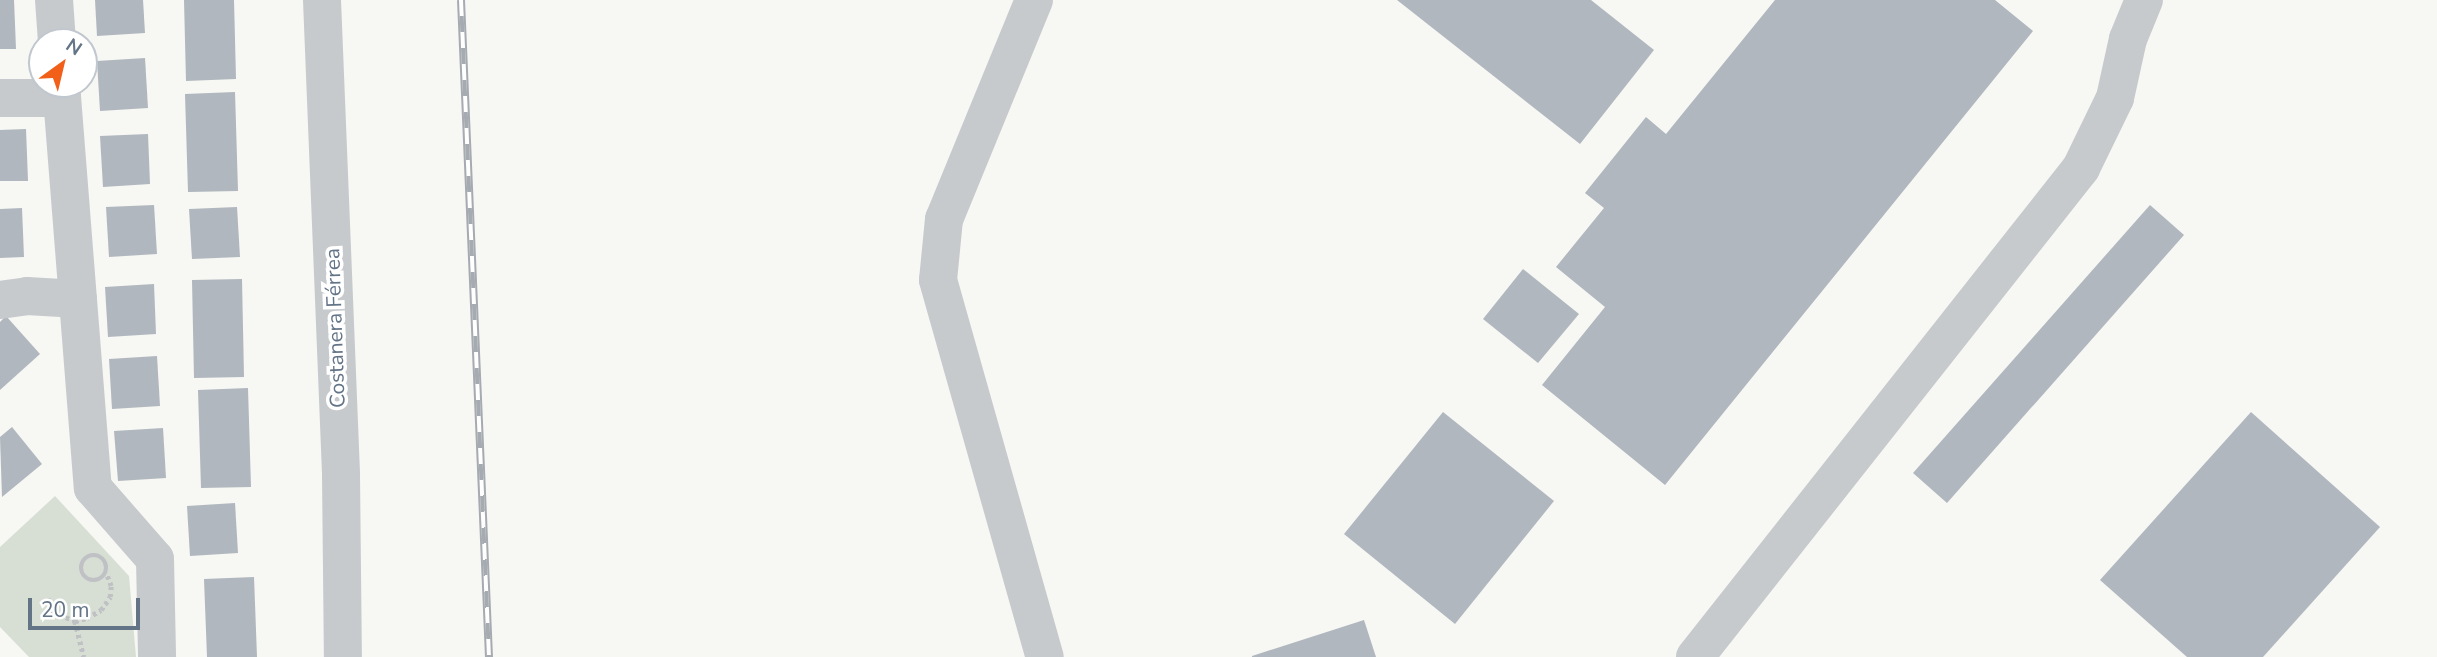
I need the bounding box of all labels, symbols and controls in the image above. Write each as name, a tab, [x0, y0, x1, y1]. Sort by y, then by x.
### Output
north arrow	[28, 28, 98, 98]
text: N	[60, 32, 87, 62]
street label: Costanera Férrea	[320, 248, 350, 408]
scale bar	[32, 584, 144, 628]
text: 20 m	[41, 596, 90, 624]

